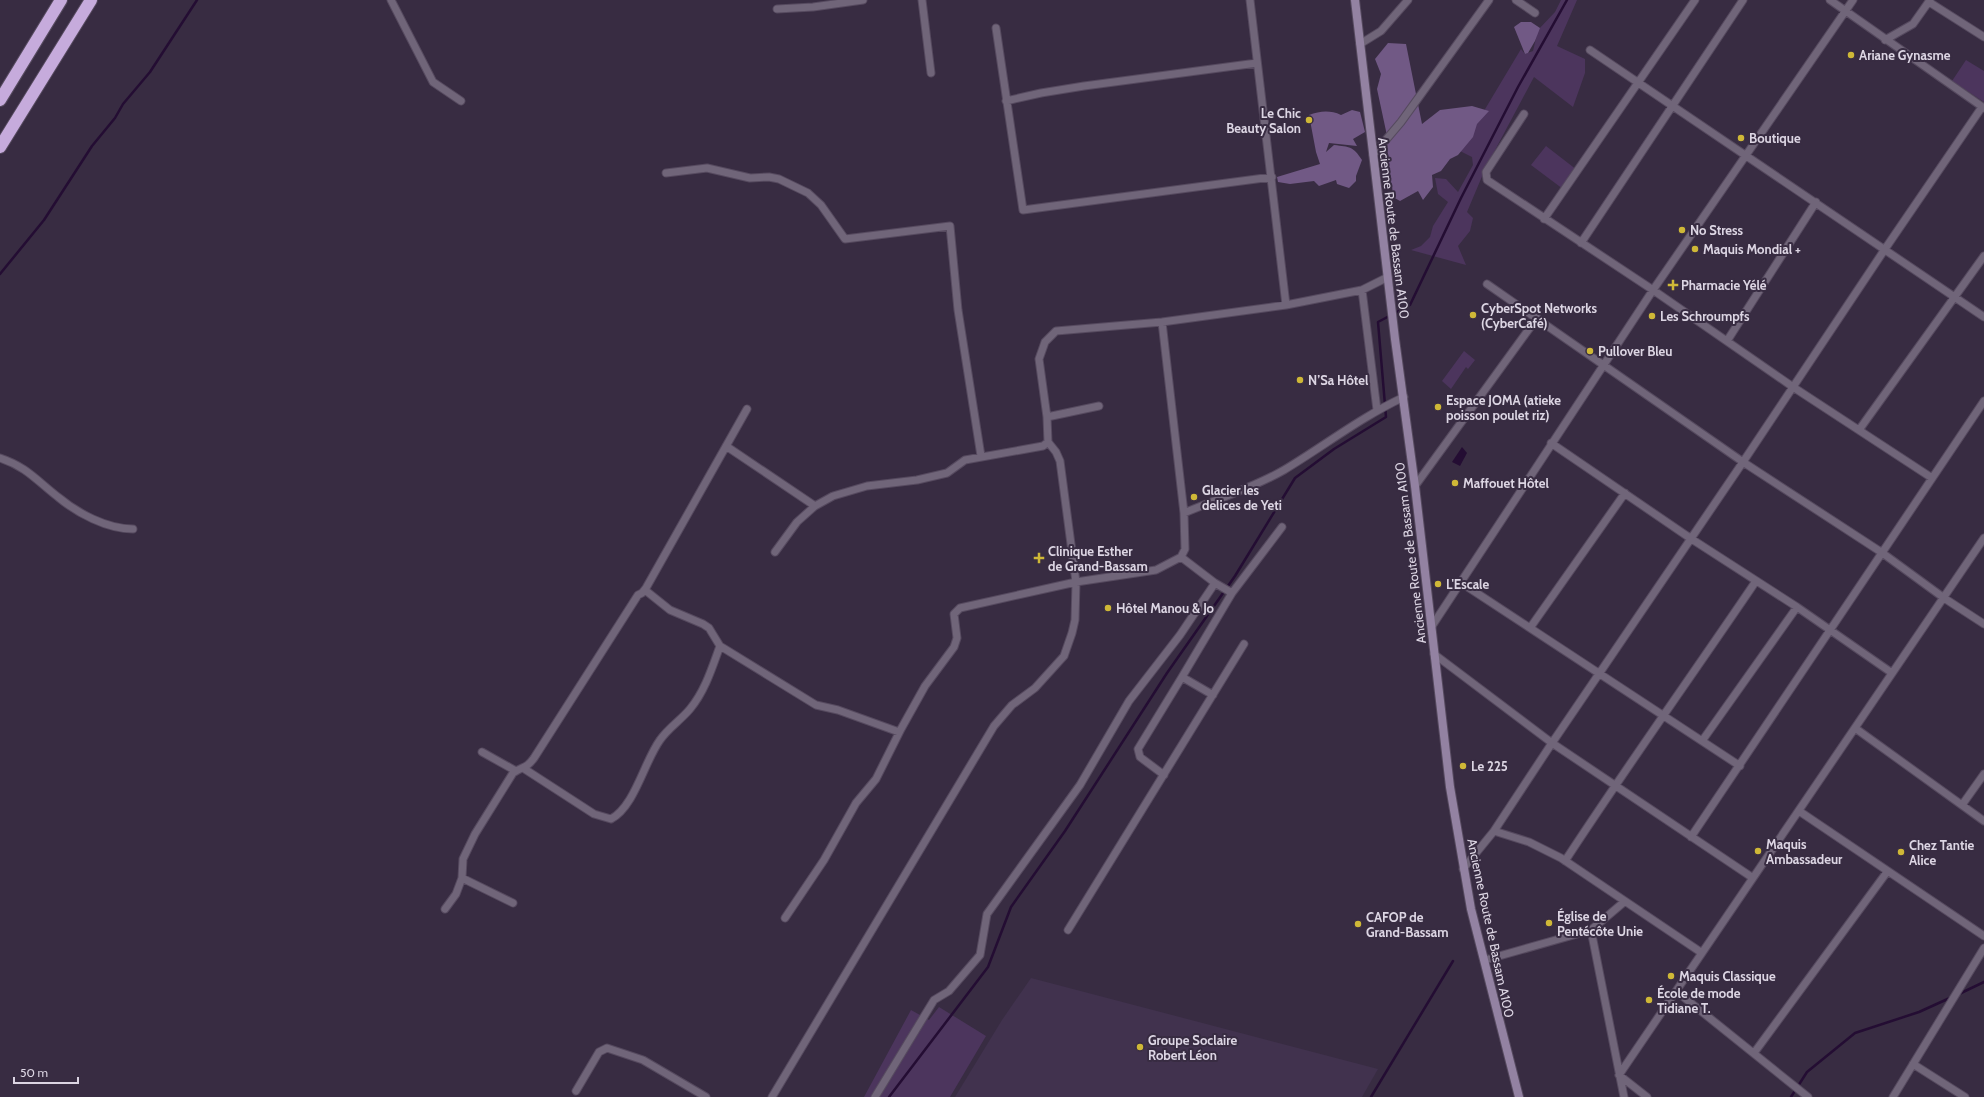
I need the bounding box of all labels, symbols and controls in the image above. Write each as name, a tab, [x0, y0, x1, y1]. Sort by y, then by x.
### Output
place label: Ariane Gynasme	[1859, 47, 1951, 63]
marker: Ariane Gynasme	[1846, 50, 1856, 60]
place label: Le Chic Beauty Salon	[1226, 105, 1301, 136]
marker: Le Chic Beauty Salon	[1304, 115, 1314, 125]
place label: Boutique	[1749, 130, 1801, 146]
marker: Boutique	[1736, 133, 1746, 143]
street label: Ancienne Route de Bassam A100	[1375, 136, 1413, 320]
place label: No Stress	[1690, 222, 1744, 238]
marker: No Stress	[1677, 225, 1687, 235]
place label: Maquis Mondial +	[1703, 241, 1801, 257]
marker: Maquis Mondial +	[1690, 244, 1700, 254]
place label: Pharmacie Yélé	[1681, 277, 1767, 293]
marker: Pharmacie Yélé	[1668, 280, 1678, 290]
place label: CyberSpot Networks (CyberCafé)	[1481, 300, 1597, 331]
place label: Les Schroumpfs	[1660, 308, 1750, 324]
marker: CyberSpot Networks (CyberCafé)	[1468, 310, 1478, 320]
marker: Les Schroumpfs	[1647, 311, 1657, 321]
place label: Pullover Bleu	[1598, 343, 1672, 359]
marker: Pullover Bleu	[1585, 346, 1595, 356]
place label: N’Sa Hôtel	[1308, 372, 1369, 388]
marker: N’Sa Hôtel	[1295, 375, 1305, 385]
place label: Espace JOMA (atieke poisson poulet riz)	[1446, 392, 1561, 423]
marker: Espace JOMA (atieke poisson poulet riz)	[1433, 402, 1443, 412]
street label: Ancienne Route de Bassam A100	[1391, 461, 1429, 645]
place label: Maffouet Hôtel	[1463, 475, 1549, 491]
marker: Maffouet Hôtel	[1450, 478, 1460, 488]
place label: Glacier les delices de Yeti	[1202, 482, 1282, 513]
marker: Glacier les delices de Yeti	[1189, 492, 1199, 502]
place label: Clinique Esther de Grand-Bassam	[1048, 543, 1148, 574]
marker: Clinique Esther de Grand-Bassam	[1033, 552, 1045, 564]
place label: L'Escale	[1446, 576, 1489, 592]
marker: L'Escale	[1433, 579, 1443, 589]
place label: Hôtel Manou & Jo	[1116, 600, 1215, 616]
marker: Hôtel Manou & Jo	[1103, 603, 1113, 613]
place label: Le 225	[1471, 758, 1508, 774]
marker: Le 225	[1458, 761, 1468, 771]
place label: Maquis Ambassadeur	[1766, 836, 1843, 867]
street label: Ancienne Route de Bassam A100	[1464, 837, 1518, 1019]
place label: Chez Tantie Alice	[1909, 837, 1975, 868]
marker: Maquis Ambassadeur	[1753, 846, 1763, 856]
marker: Chez Tantie Alice	[1896, 847, 1906, 857]
place label: Église de Pentécôte Unie	[1557, 907, 1643, 939]
place label: CAFOP de Grand-Bassam	[1366, 909, 1449, 940]
marker: Église de Pentécôte Unie	[1544, 918, 1554, 928]
marker: CAFOP de Grand-Bassam	[1353, 919, 1363, 929]
place label: Maquis Classique	[1679, 968, 1776, 984]
marker: Maquis Classique	[1666, 971, 1676, 981]
place label: École de mode Tidiane T.	[1657, 984, 1741, 1016]
marker: École de mode Tidiane T.	[1644, 995, 1654, 1005]
place label: Groupe Soclaire Robert Léon	[1148, 1032, 1237, 1063]
marker: Groupe Soclaire Robert Léon	[1135, 1042, 1145, 1052]
scale bar	[14, 1059, 78, 1085]
text: 50 m	[20, 1065, 48, 1080]

